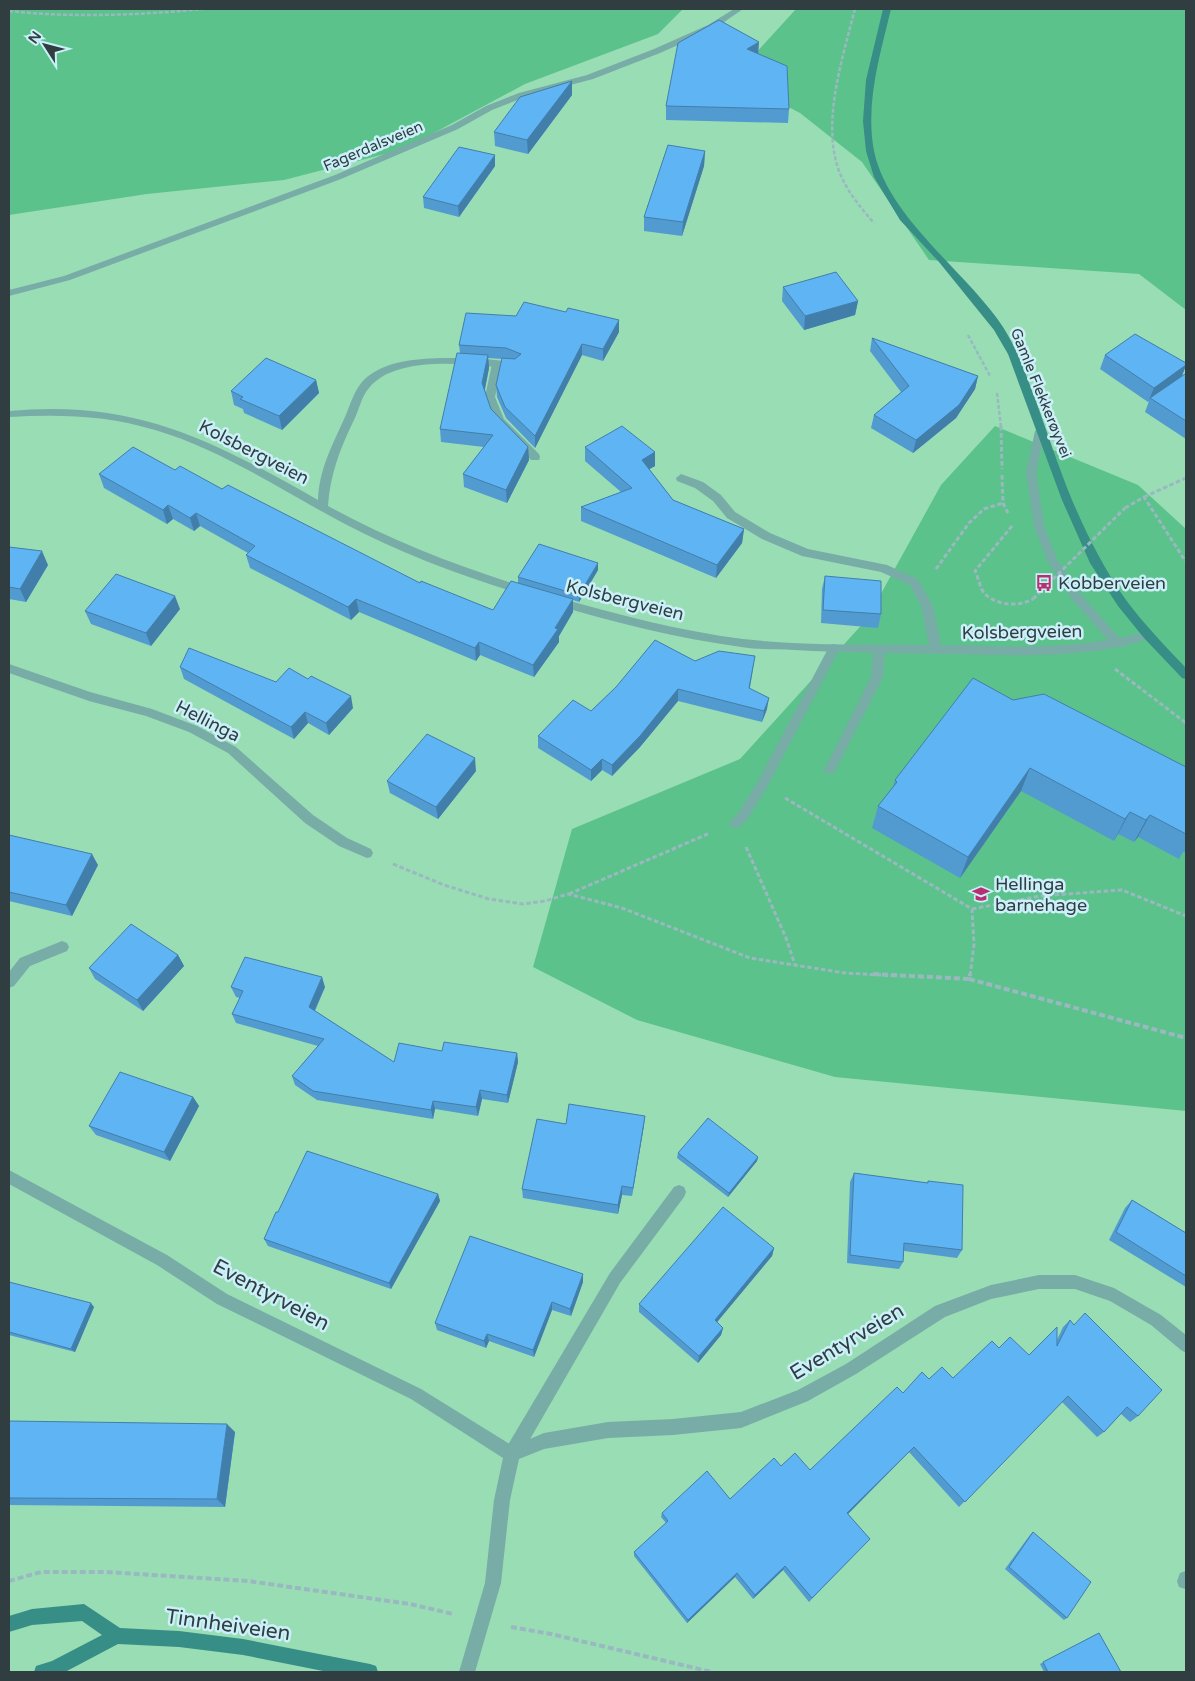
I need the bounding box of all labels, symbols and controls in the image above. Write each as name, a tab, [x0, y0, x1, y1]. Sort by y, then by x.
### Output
north arrow	[20, 20, 70, 70]
text: N	[25, 28, 45, 47]
street label: Fagerdalsveien	[321, 117, 425, 175]
street label: Gamle Flekkerøyvei	[1007, 326, 1075, 460]
street label: Kolsbergveien	[195, 415, 313, 489]
place label: Kobberveien	[1058, 572, 1166, 594]
bus stop icon: Kobberveien	[1034, 573, 1054, 593]
street label: Kolsbergveien	[564, 575, 686, 625]
street label: Kolsbergveien	[961, 620, 1083, 644]
street label: Hellinga	[172, 695, 244, 747]
place label: Hellinga barnehage	[995, 873, 1087, 916]
school or university icon: Hellinga barnehage	[971, 884, 991, 904]
street label: Eventyrveien	[208, 1254, 334, 1336]
street label: Eventyrveien	[785, 1298, 909, 1386]
street label: Tinnheiveien	[164, 1604, 292, 1646]

